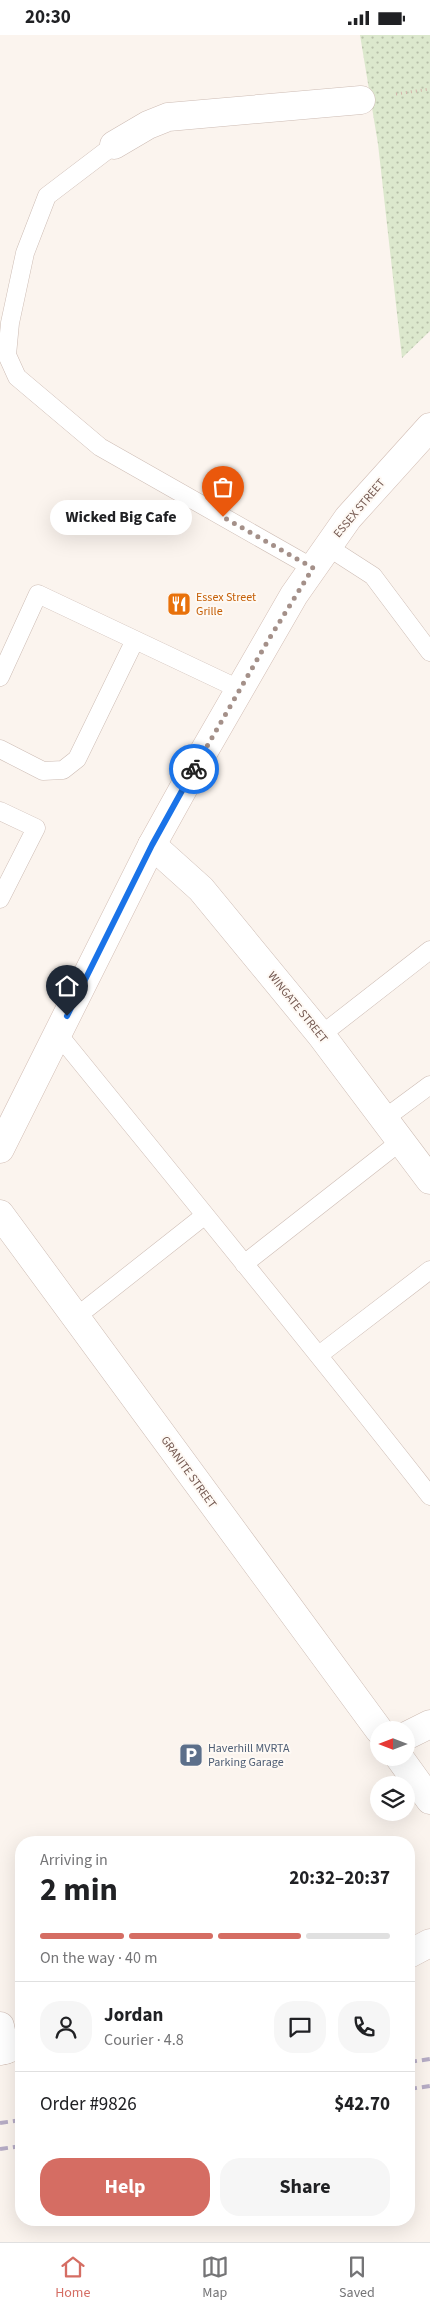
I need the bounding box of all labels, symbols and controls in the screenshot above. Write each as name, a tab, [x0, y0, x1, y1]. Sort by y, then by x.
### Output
text: 20:30	[25, 4, 71, 31]
pin	[202, 466, 244, 517]
icon: bag	[209, 473, 237, 501]
street label: ESSEX STREET	[330, 475, 390, 542]
callout: Wicked Big Cafe	[51, 499, 193, 535]
text: Wicked Big Cafe	[65, 506, 177, 528]
place label: Essex Street Grille	[196, 589, 256, 620]
restaurant icon: Essex Street Grille	[166, 591, 192, 617]
courier	[169, 744, 219, 794]
icon: bike	[180, 755, 208, 783]
pin	[46, 965, 88, 1016]
street label: WINGATE STREET	[264, 968, 332, 1047]
icon: home	[53, 972, 81, 1000]
street label: GRANITE STREET	[157, 1433, 221, 1512]
north arrow	[370, 1721, 415, 1766]
map controls	[370, 1721, 415, 1821]
place label: Haverhill MVRTA Parking Garage	[208, 1740, 290, 1771]
parking icon: Haverhill MVRTA Parking Garage	[178, 1742, 204, 1768]
button: layers	[370, 1776, 415, 1821]
text: Arriving in	[40, 1849, 108, 1871]
text: 20:32–20:37	[289, 1865, 390, 1892]
text: 2 min	[40, 1867, 118, 1913]
text: On the way · 40 m	[40, 1947, 157, 1969]
button: person	[40, 2001, 92, 2053]
button: chat	[274, 2001, 326, 2053]
button: phone	[338, 2001, 390, 2053]
text: Jordan	[104, 2002, 163, 2029]
text: Courier · 4.8	[104, 2029, 184, 2051]
text: Order #9826	[40, 2091, 137, 2118]
text: $42.70	[334, 2091, 390, 2118]
button: Help	[40, 2158, 210, 2216]
button: Share	[220, 2158, 390, 2216]
tab: Home	[55, 2253, 90, 2303]
tab: Map	[201, 2253, 229, 2303]
tab: Saved	[339, 2253, 375, 2303]

